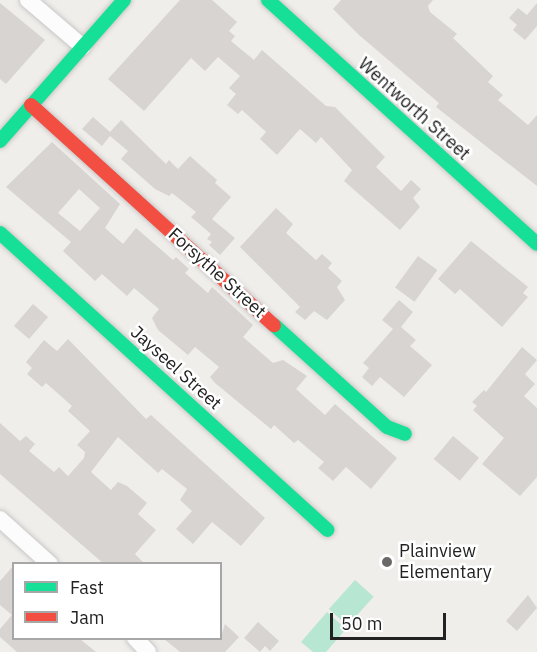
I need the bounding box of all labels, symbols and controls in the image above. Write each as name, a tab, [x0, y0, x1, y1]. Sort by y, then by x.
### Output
street label: Wentworth Street	[354, 53, 474, 165]
street label: Forsythe Street	[164, 224, 270, 322]
street label: Jayseel Street	[126, 322, 226, 414]
place label: Plainview Elementary	[399, 541, 492, 584]
marker: Plainview Elementary	[380, 555, 394, 569]
legend	[12, 562, 222, 640]
text: Fast	[70, 576, 104, 599]
scale bar	[333, 601, 448, 639]
text: Jam	[70, 606, 105, 629]
text: 50 m	[341, 612, 383, 635]

